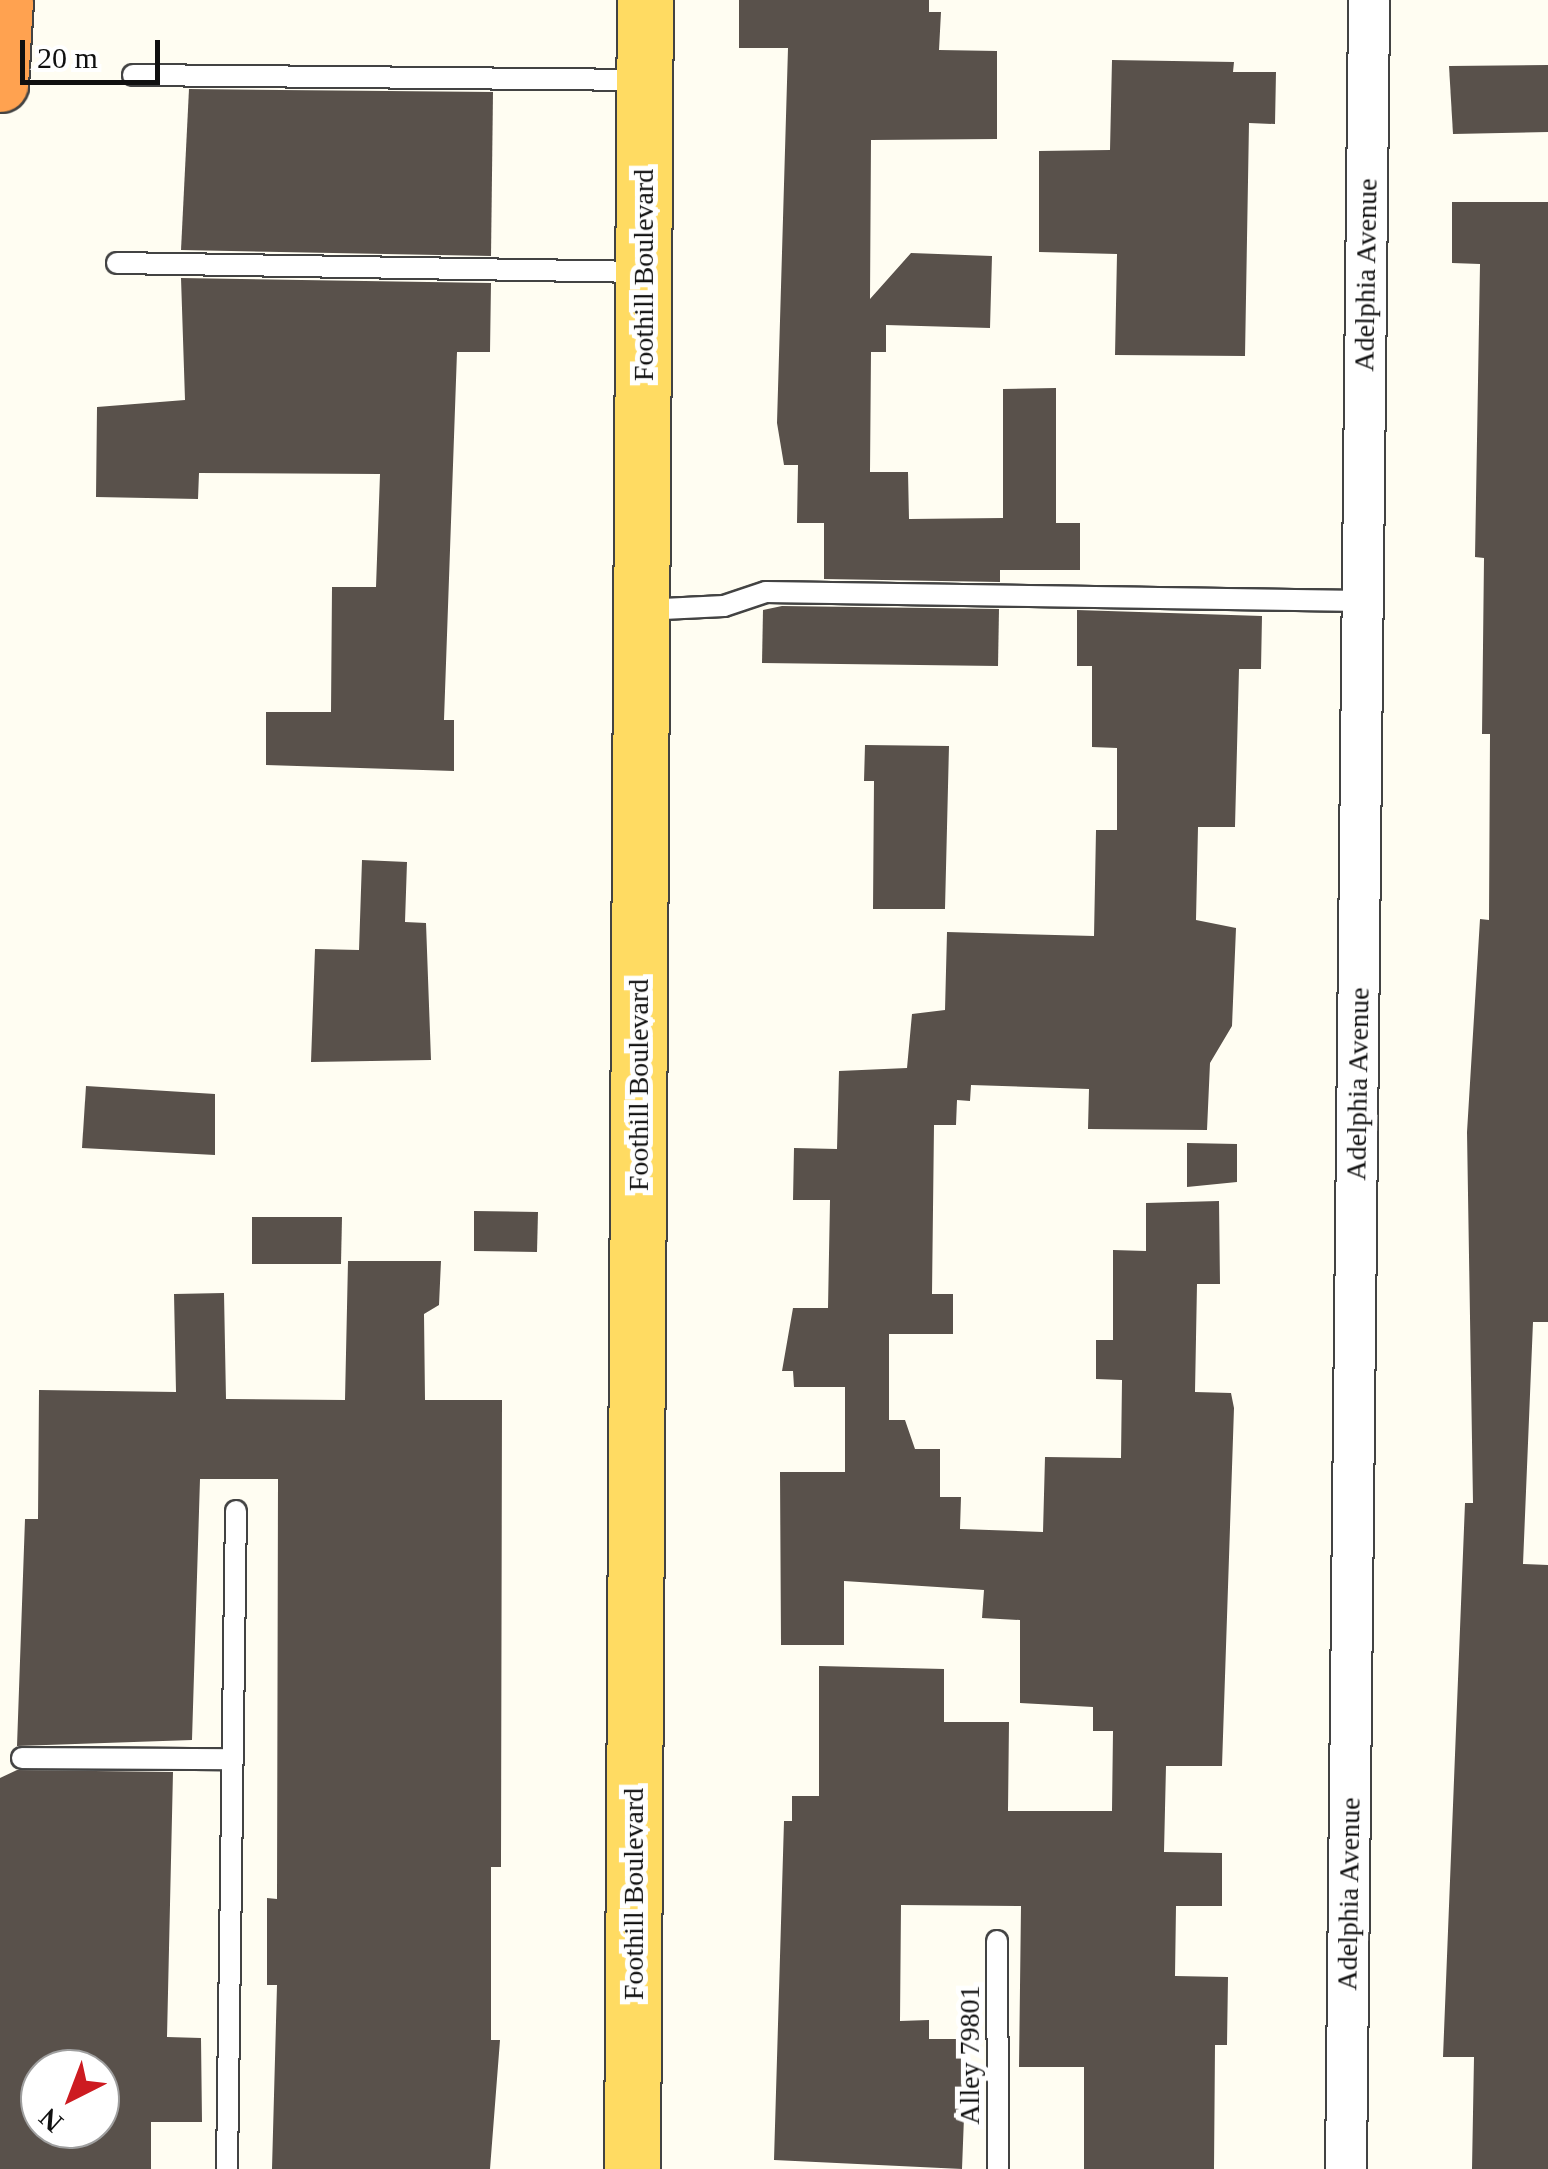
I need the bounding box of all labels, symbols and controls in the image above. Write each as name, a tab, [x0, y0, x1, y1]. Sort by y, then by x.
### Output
scale bar	[25, 20, 165, 82]
text: 20 m	[37, 41, 98, 74]
street label: Foothill Boulevard	[627, 169, 661, 381]
street label: Adelphia Avenue	[1348, 177, 1384, 373]
street label: Foothill Boulevard	[622, 979, 656, 1191]
street label: Adelphia Avenue	[1340, 986, 1376, 1182]
street label: Foothill Boulevard	[617, 1788, 651, 2000]
street label: Adelphia Avenue	[1331, 1796, 1367, 1992]
street label: Alley 79801	[953, 1985, 987, 2125]
north arrow	[20, 2049, 120, 2149]
text: N	[33, 2102, 69, 2138]

